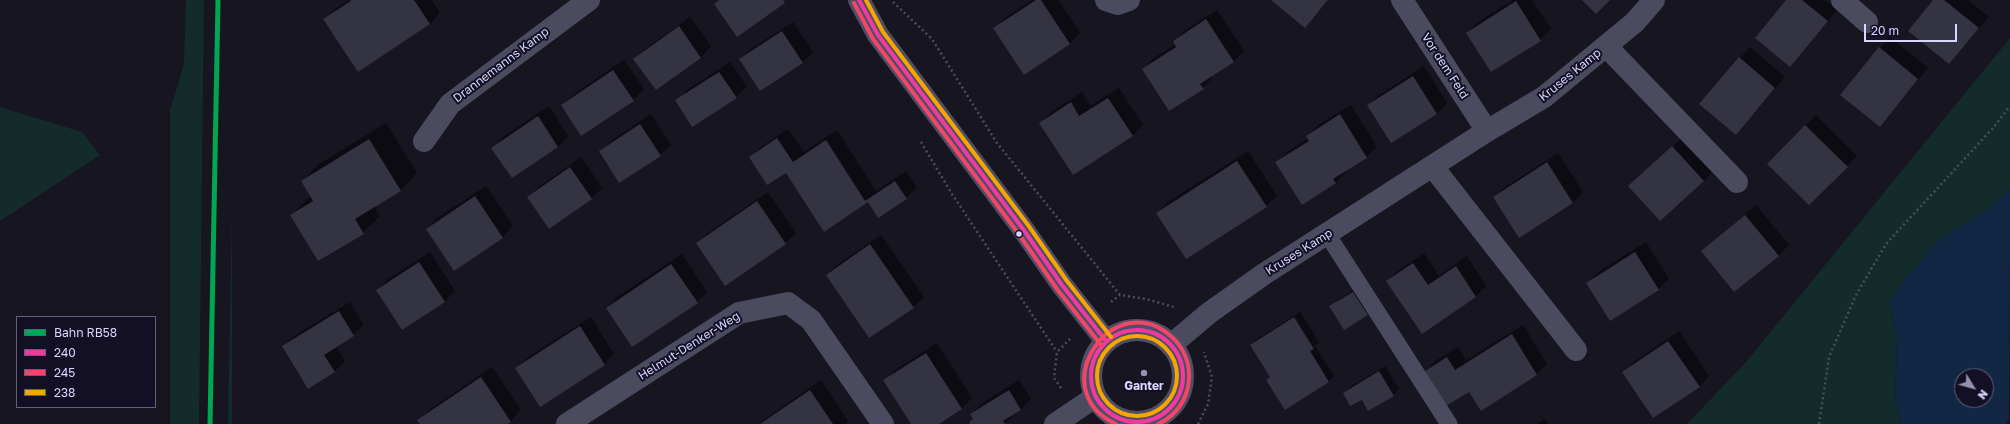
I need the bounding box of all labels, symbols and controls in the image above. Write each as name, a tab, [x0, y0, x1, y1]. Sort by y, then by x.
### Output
scale bar	[1866, 16, 1959, 42]
text: 20 m	[1871, 23, 1899, 38]
street label: Drannemanns Kamp	[450, 24, 552, 106]
street label: Vor dem Feld	[1418, 31, 1472, 101]
street label: Kruses Kamp	[1536, 46, 1604, 104]
street label: Kruses Kamp	[1263, 226, 1335, 278]
unlabelled marker	[1014, 229, 1024, 239]
street label: Helmut-Denker-Weg	[636, 309, 742, 383]
legend	[16, 316, 156, 408]
text: Bahn RB58	[54, 325, 117, 340]
text: 240	[54, 345, 76, 360]
text: 245	[54, 365, 75, 380]
marker: Ganter	[1139, 368, 1149, 378]
north arrow	[1954, 368, 1994, 408]
place label: Ganter	[1124, 379, 1164, 393]
text: 238	[54, 385, 75, 400]
text: N	[1975, 388, 1991, 402]

